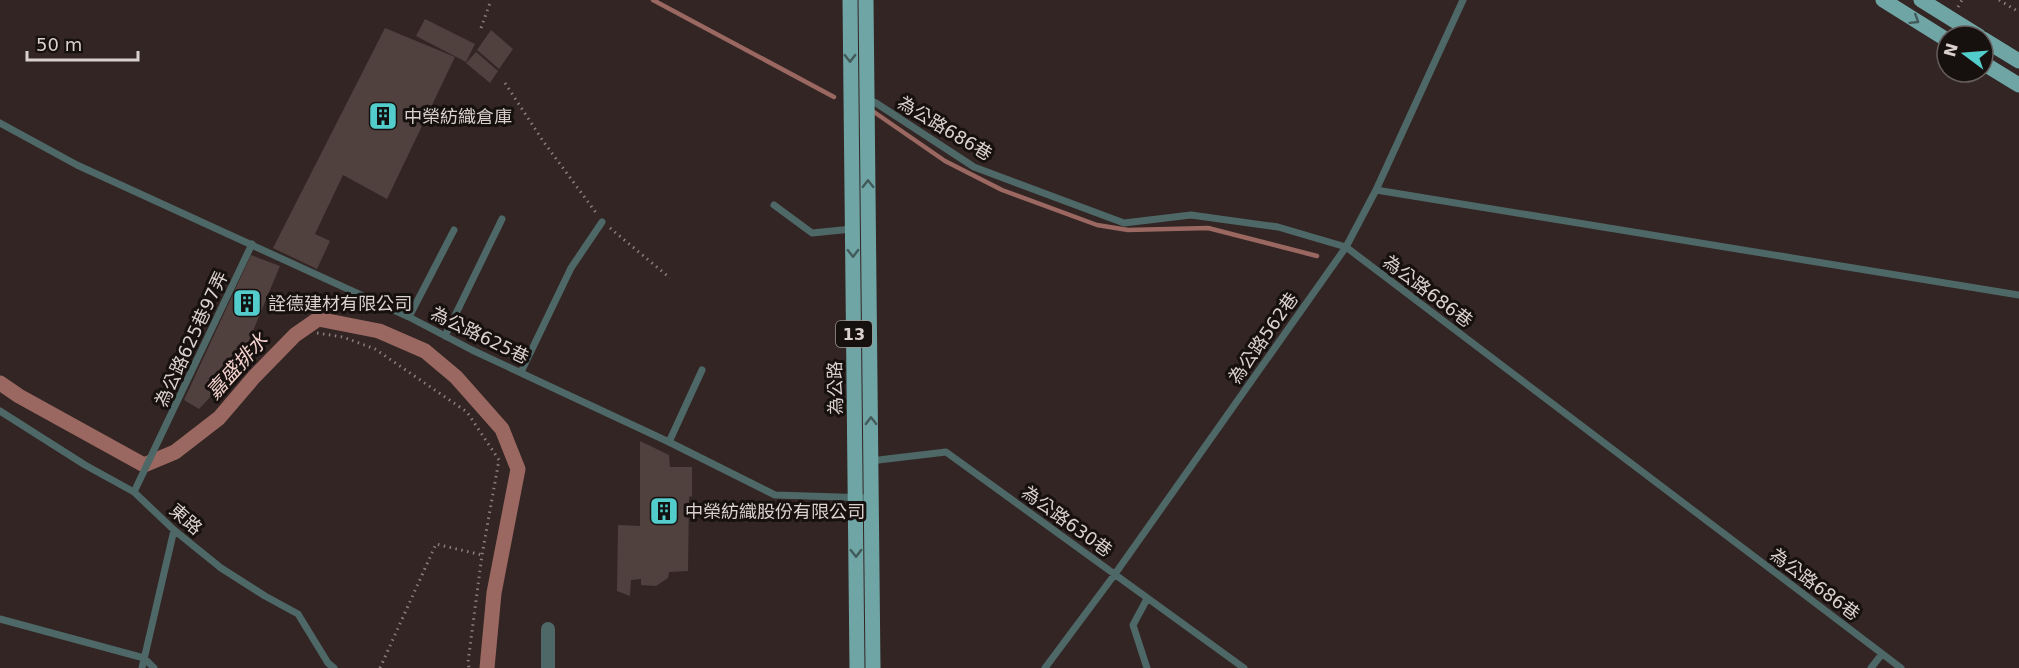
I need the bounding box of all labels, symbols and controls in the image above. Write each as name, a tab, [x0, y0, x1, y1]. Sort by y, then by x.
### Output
one-way arrow	[1908, 13, 1919, 24]
scale bar	[27, 24, 138, 62]
north arrow	[1935, 24, 1995, 84]
text: 50 m	[36, 34, 82, 55]
text: N	[1940, 41, 1962, 59]
one-way arrow	[844, 54, 856, 63]
street label: 為公路686巷	[894, 92, 996, 164]
building icon: 中榮紡織倉庫	[367, 100, 399, 132]
place label: 中榮紡織倉庫	[404, 106, 512, 127]
one-way arrow	[862, 179, 874, 188]
one-way arrow	[847, 249, 859, 258]
street label: 為公路686巷	[1379, 251, 1477, 331]
street label: 為公路625巷97弄	[150, 268, 232, 410]
building icon: 詮德建材有限公司	[231, 287, 263, 319]
street label: 為公路562巷	[1224, 288, 1302, 388]
place label: 詮德建材有限公司	[268, 293, 412, 314]
street label: 為公路625巷	[428, 302, 532, 368]
road number: 13	[836, 321, 872, 347]
water label: 嘉盛排水	[201, 328, 273, 404]
street label: 為公路	[824, 361, 846, 415]
one-way arrow	[865, 416, 877, 425]
street label: 為公路630巷	[1018, 481, 1116, 561]
building icon: 中榮紡織股份有限公司	[648, 495, 680, 527]
street label: 東路	[166, 499, 206, 539]
place label: 中榮紡織股份有限公司	[685, 501, 865, 522]
street label: 為公路686巷	[1766, 544, 1864, 624]
one-way arrow	[850, 549, 862, 558]

